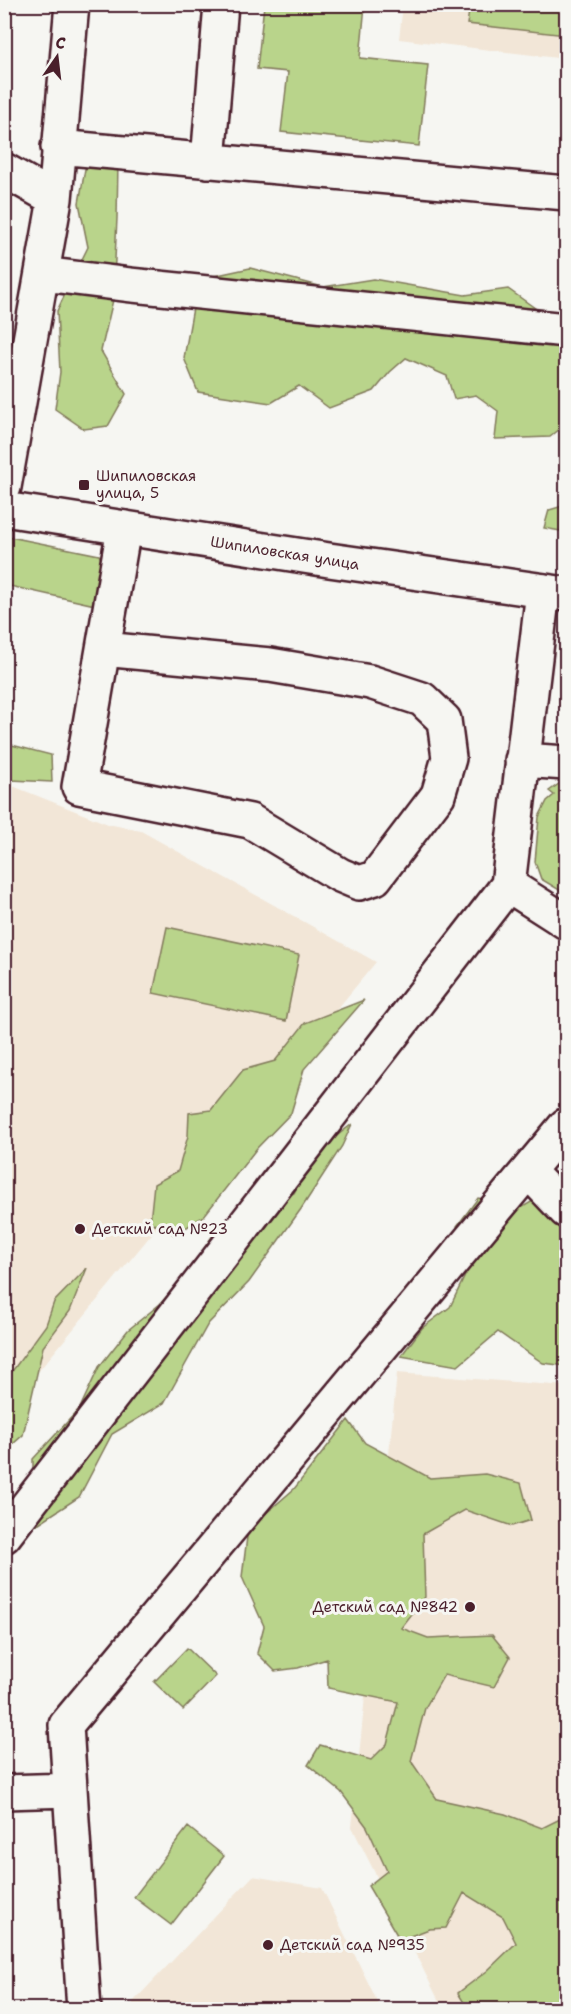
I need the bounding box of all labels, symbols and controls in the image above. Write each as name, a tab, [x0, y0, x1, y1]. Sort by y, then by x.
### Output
north arrow	[27, 27, 87, 87]
text: С	[53, 32, 68, 54]
place label: Шипиловская улица, 5	[96, 466, 196, 503]
marker: Шипиловская улица, 5	[77, 478, 91, 492]
street label: Шипиловская улица	[209, 531, 362, 575]
place label: Детский сад №23	[92, 1219, 228, 1239]
marker: Детский сад №23	[73, 1222, 87, 1236]
place label: Детский сад №842	[312, 1597, 458, 1617]
marker: Детский сад №842	[463, 1600, 477, 1614]
place label: Детский сад №935	[280, 1935, 425, 1955]
marker: Детский сад №935	[261, 1938, 275, 1952]

